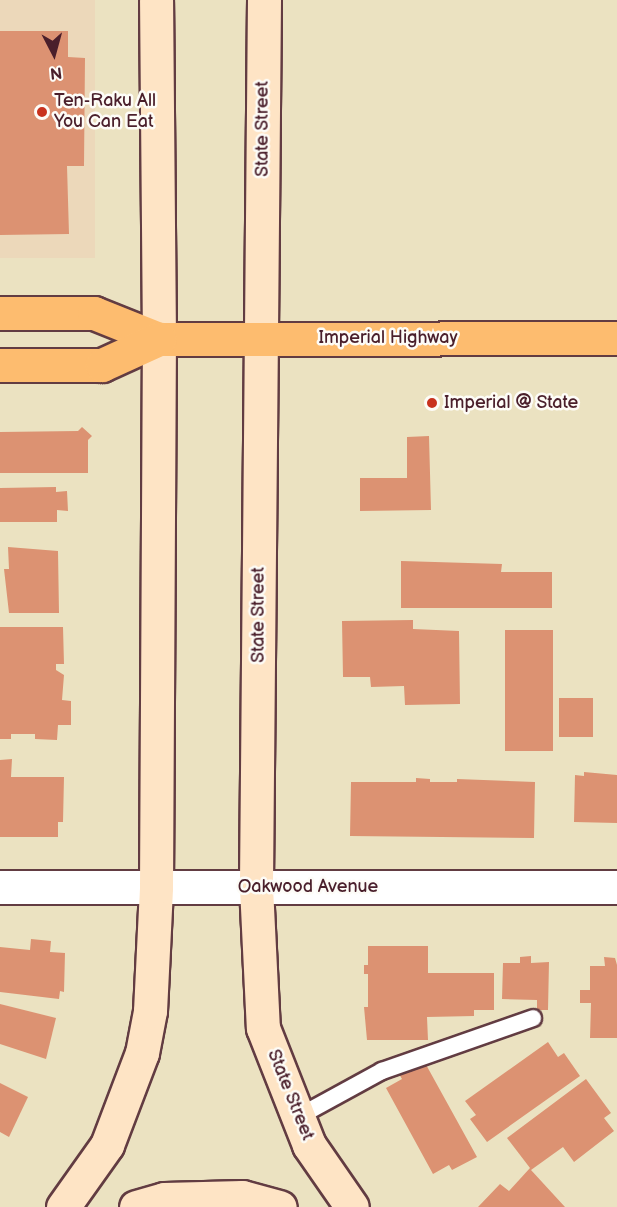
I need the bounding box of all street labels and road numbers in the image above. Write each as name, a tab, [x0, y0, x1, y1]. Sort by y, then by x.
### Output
street label: State Street	[252, 81, 274, 177]
street label: Imperial Highway	[318, 327, 458, 349]
street label: State Street	[248, 567, 270, 663]
street label: Oakwood Avenue	[238, 876, 378, 898]
street label: State Street	[262, 1046, 318, 1144]

